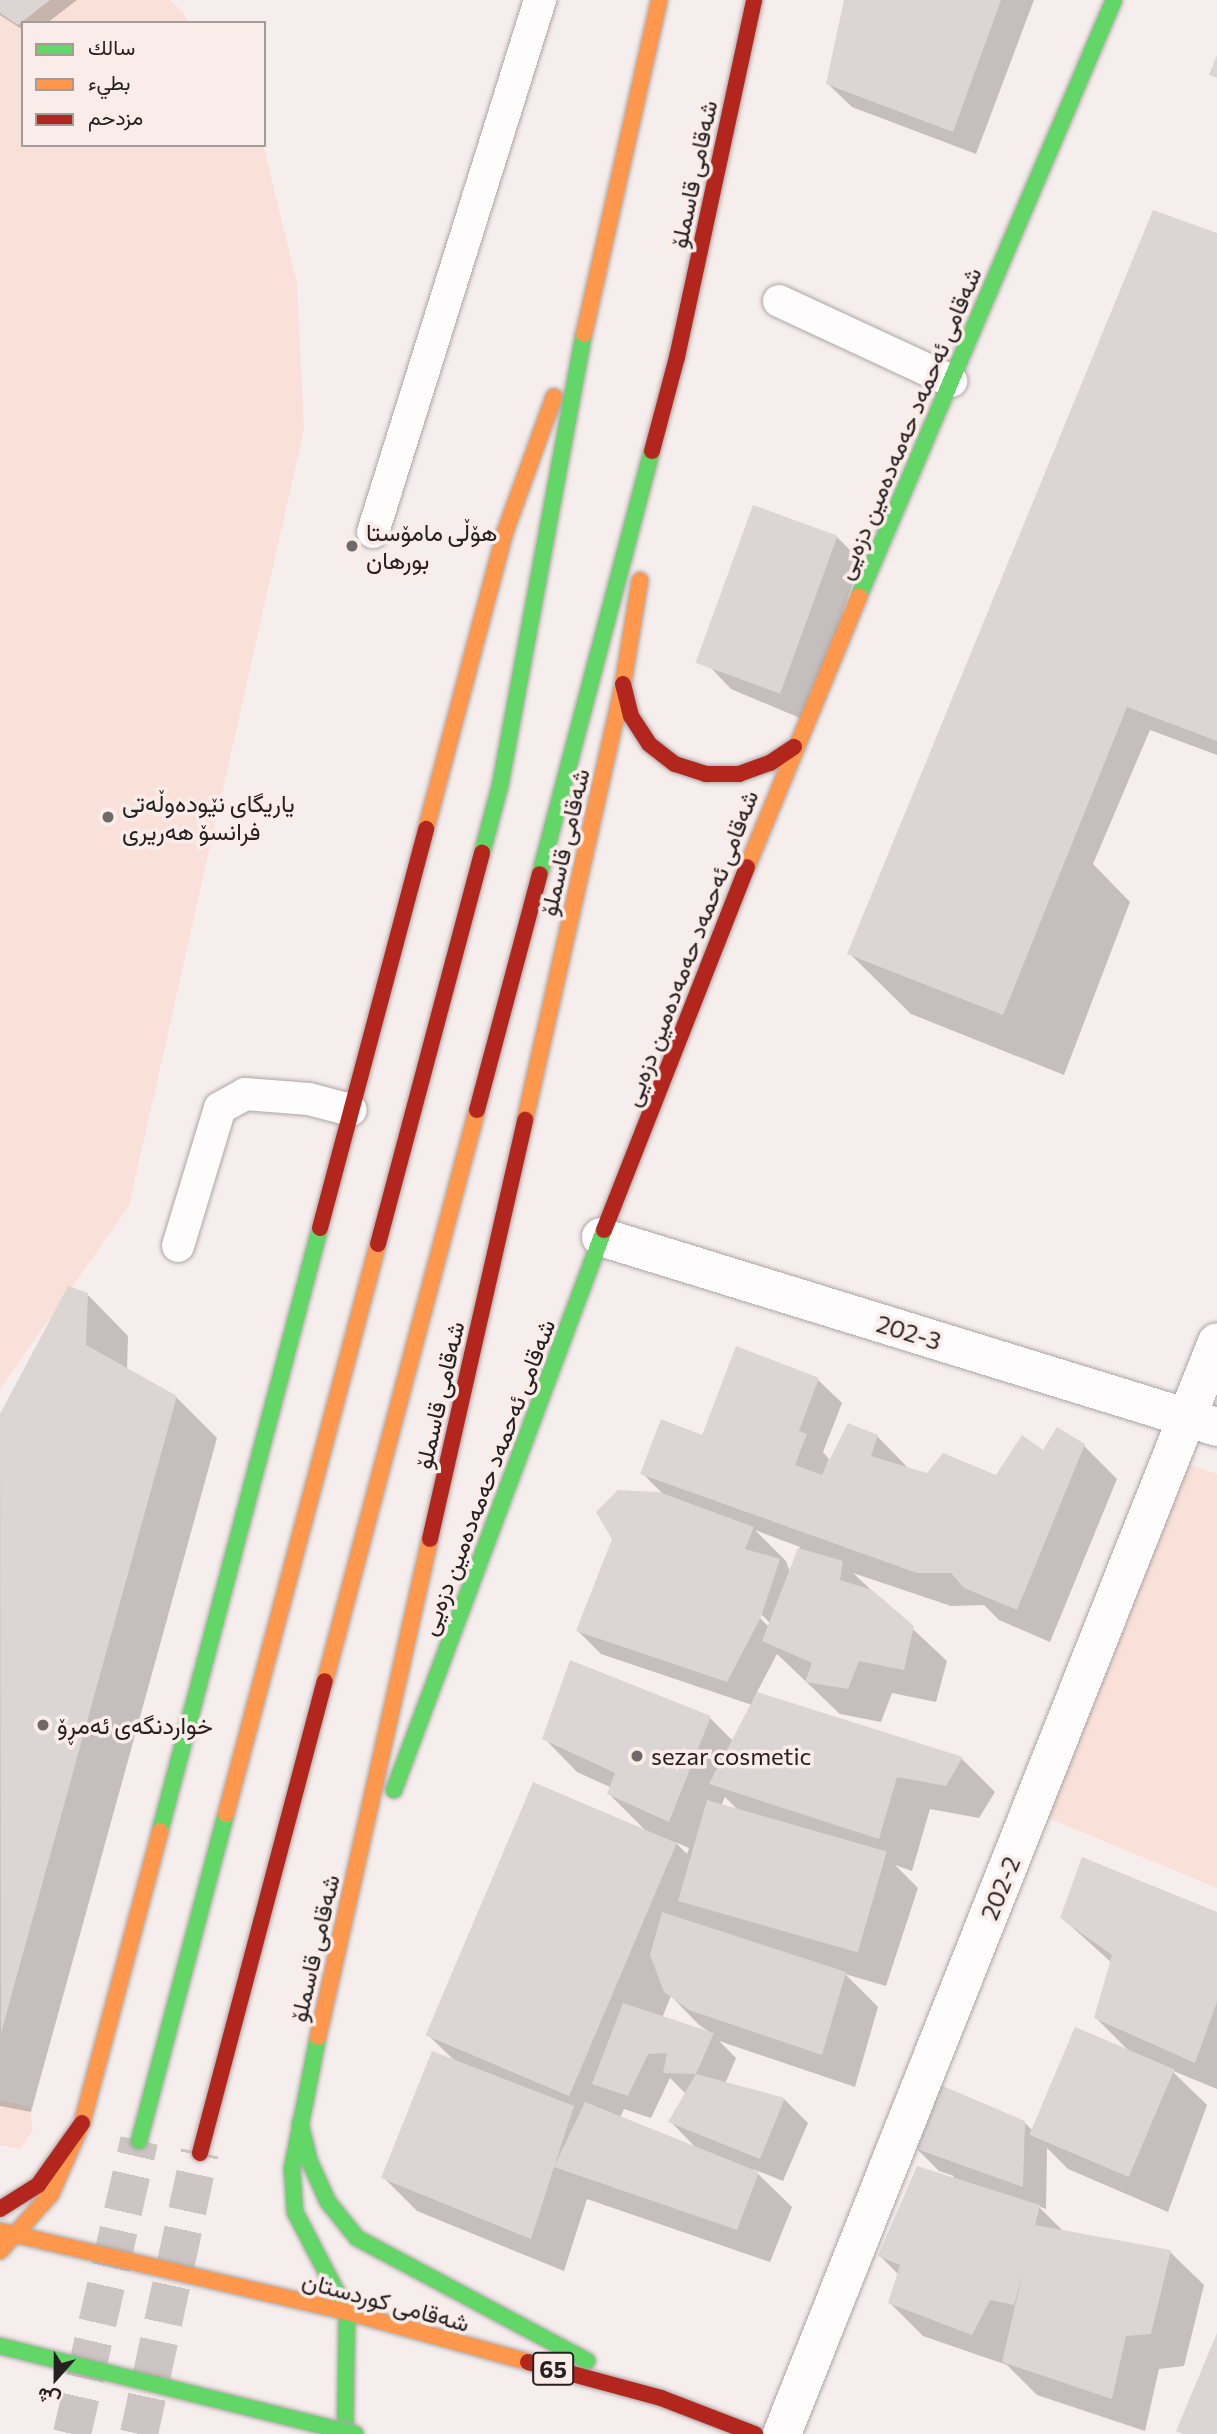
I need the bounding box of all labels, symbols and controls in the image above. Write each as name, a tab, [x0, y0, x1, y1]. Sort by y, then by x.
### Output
legend	[21, 21, 266, 147]
text: سالك	[88, 34, 135, 59]
text: بطيء	[88, 69, 131, 94]
street label: شەقامی قاسملۆ	[663, 98, 723, 250]
text: مزدحم	[88, 104, 143, 129]
street label: شەقامی ئەحمەد حەمەدەمین دزەیی	[829, 263, 987, 583]
place label: هۆڵی مامۆستا بورهان	[366, 518, 497, 574]
marker: هۆڵی مامۆستا بورهان	[344, 538, 360, 554]
street label: شەقامی قاسملۆ	[533, 766, 595, 918]
street label: شەقامی ئەحمەد حەمەدەمین دزەیی	[616, 786, 764, 1110]
place label: یاریگای نێودەوڵەتی فرانسۆ هەریری	[122, 789, 295, 845]
marker: یاریگای نێودەوڵەتی فرانسۆ هەریری	[100, 809, 116, 825]
street label: 202-3	[873, 1309, 945, 1355]
street label: شەقامی ئەحمەد حەمەدەمین دزەیی	[413, 1315, 561, 1639]
street label: شەقامی قاسملۆ	[408, 1319, 470, 1471]
place label: خواردنگەی ئەمڕۆ	[57, 1711, 213, 1739]
marker: خواردنگەی ئەمڕۆ	[35, 1717, 51, 1733]
place label: sezar cosmetic	[651, 1742, 811, 1770]
marker: sezar cosmetic	[629, 1748, 645, 1764]
street label: 202-2	[974, 1852, 1026, 1924]
street label: شەقامی قاسملۆ	[283, 1872, 345, 2024]
street label: شەقامی کوردستان	[299, 2265, 473, 2337]
north arrow	[21, 2343, 91, 2413]
road number: 65	[532, 2350, 574, 2388]
text: ش	[34, 2383, 63, 2413]

